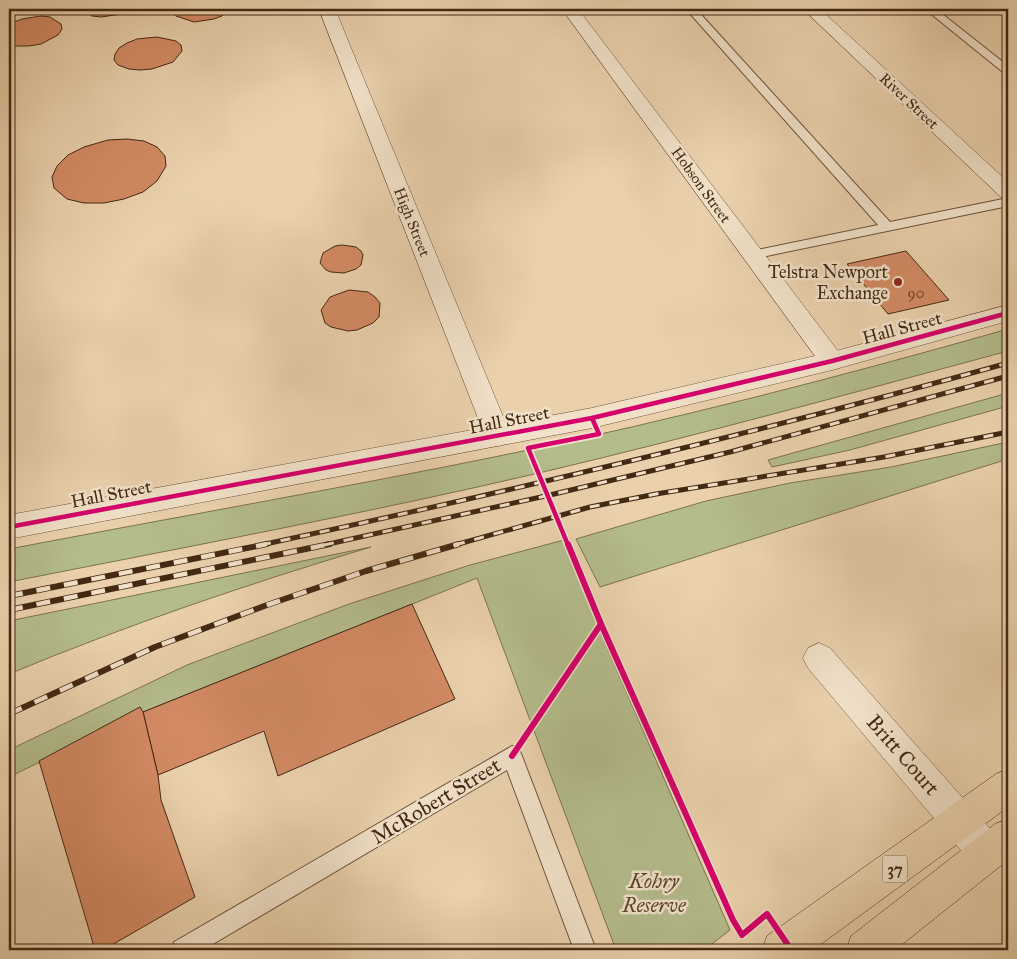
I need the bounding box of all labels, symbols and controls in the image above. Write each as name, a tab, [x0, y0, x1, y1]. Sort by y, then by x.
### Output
street label: River Street	[876, 69, 943, 133]
street label: Hobson Street	[667, 144, 735, 227]
street label: High Street	[390, 185, 434, 260]
place label: Telstra Newport Exchange	[768, 261, 889, 305]
marker: Telstra Newport Exchange	[892, 276, 904, 288]
house number: 90	[908, 284, 924, 302]
street label: Hall Street	[860, 307, 945, 349]
street label: Hall Street	[467, 401, 552, 439]
street label: Hall Street	[69, 475, 154, 513]
street label: Britt Court	[861, 709, 945, 801]
street label: McRobert Street	[367, 752, 506, 850]
road number: 37	[882, 856, 908, 882]
park label: Kohry Reserve	[621, 868, 687, 918]

